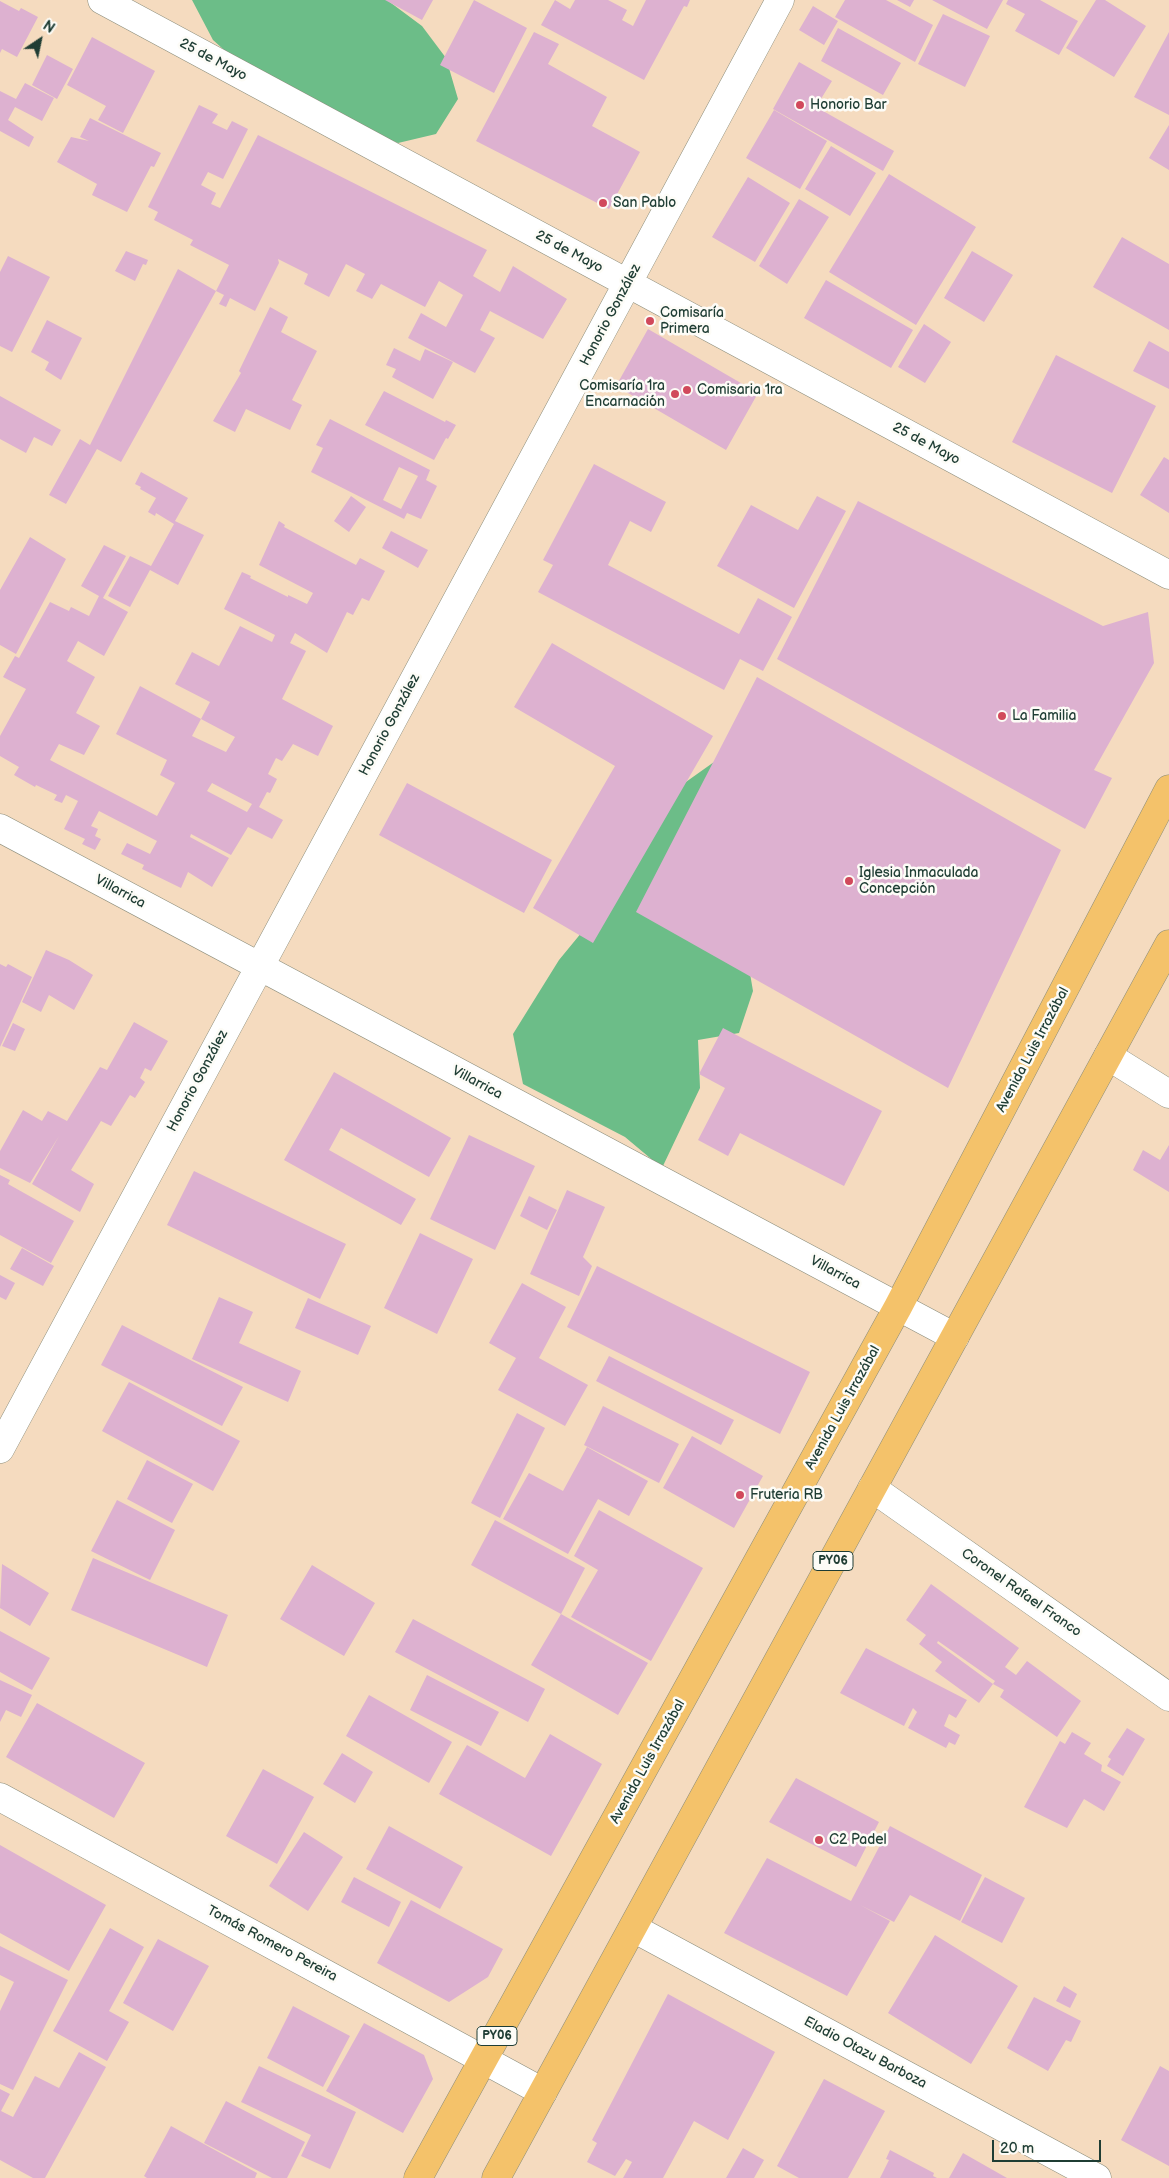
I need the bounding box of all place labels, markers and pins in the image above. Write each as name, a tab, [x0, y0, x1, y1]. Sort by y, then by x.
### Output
place label: Honorio Bar	[810, 97, 887, 113]
marker: Honorio Bar	[794, 99, 806, 111]
place label: San Pablo	[613, 195, 676, 211]
marker: San Pablo	[597, 197, 609, 209]
place label: Comisaría Primera	[660, 305, 724, 338]
marker: Comisaría Primera	[644, 315, 656, 327]
place label: Comisaría 1ra Encarnación	[579, 378, 665, 411]
place label: Comisaria 1ra	[697, 382, 783, 398]
marker: Comisaria 1ra	[681, 384, 693, 396]
marker: Comisaría 1ra Encarnación	[669, 388, 681, 400]
place label: La Familia	[1012, 708, 1076, 724]
marker: La Familia	[996, 710, 1008, 722]
place label: Iglesia Inmaculada Concepción	[859, 865, 979, 898]
marker: Iglesia Inmaculada Concepción	[843, 875, 855, 887]
place label: Fruteria RB	[750, 1487, 823, 1503]
marker: Fruteria RB	[734, 1489, 746, 1501]
place label: C2 Padel	[829, 1832, 887, 1848]
marker: C2 Padel	[813, 1834, 825, 1846]

